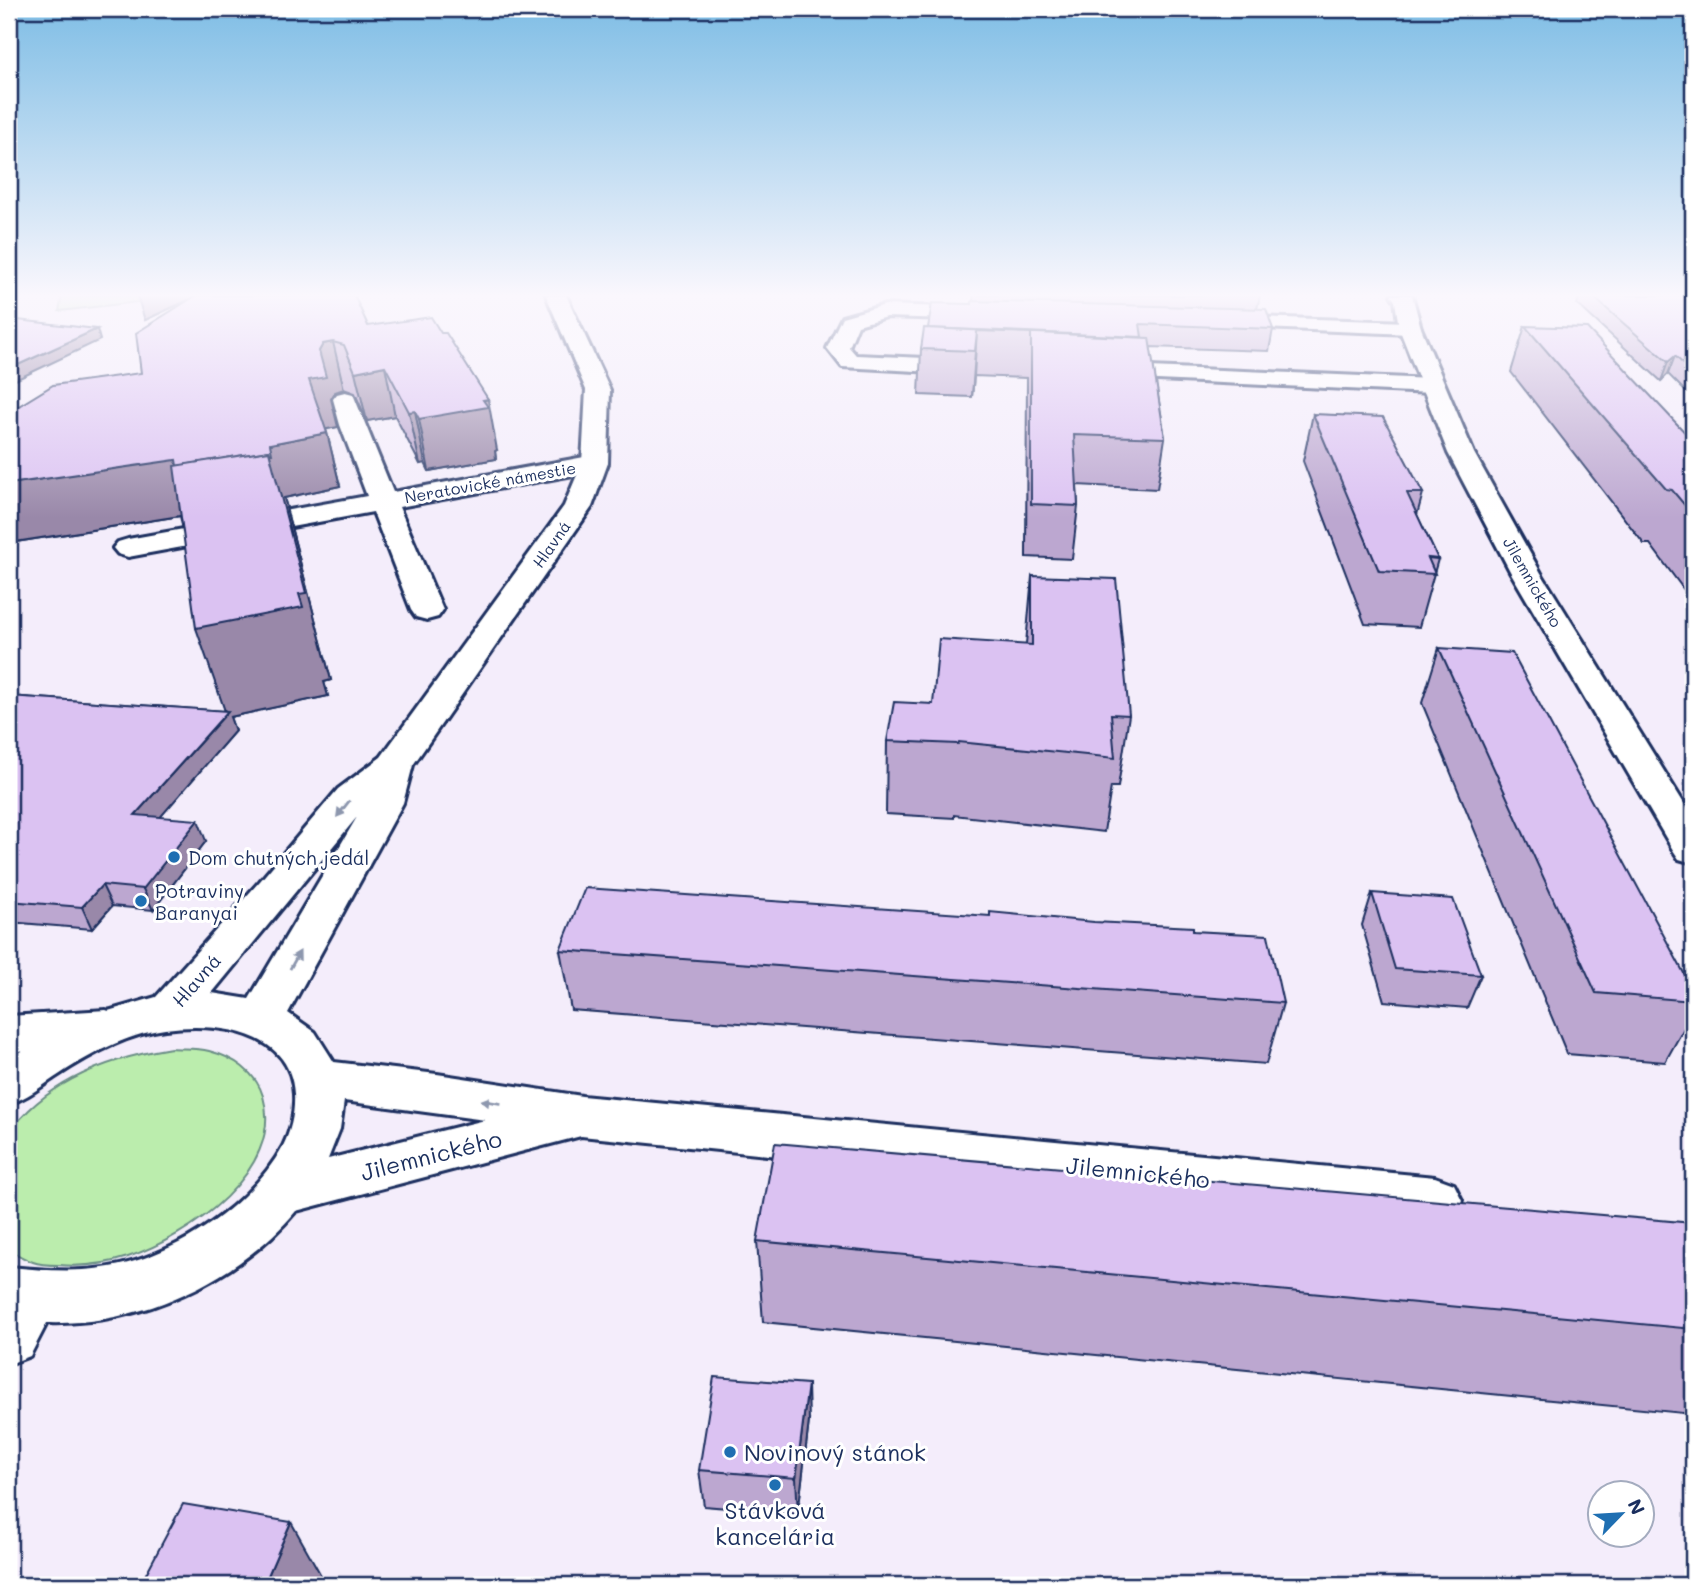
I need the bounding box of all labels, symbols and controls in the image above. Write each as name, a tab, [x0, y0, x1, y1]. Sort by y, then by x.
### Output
street label: Neratovické námestie	[403, 457, 577, 507]
street label: Hlavná	[527, 516, 575, 572]
street label: Jilemnického	[1499, 533, 1567, 631]
one-way arrow	[336, 800, 350, 818]
place label: Dom chutných jedál	[188, 845, 369, 870]
marker: Dom chutných jedál	[166, 849, 182, 865]
place label: Potraviny Baranyai	[155, 878, 244, 925]
marker: Potraviny Baranyai	[133, 893, 149, 909]
street label: Hlavná	[166, 948, 226, 1012]
one-way arrow	[289, 951, 301, 970]
one-way arrow	[480, 1096, 502, 1107]
street label: Jilemnického	[357, 1123, 505, 1187]
street label: Jilemnického	[1065, 1150, 1211, 1194]
place label: Novinový stánok	[744, 1437, 926, 1467]
marker: Novinový stánok	[722, 1444, 738, 1460]
marker: Stávková kancelária	[767, 1477, 783, 1493]
north arrow	[1586, 1478, 1656, 1548]
place label: Stávková kancelária	[715, 1495, 835, 1551]
text: N	[1622, 1495, 1651, 1518]

